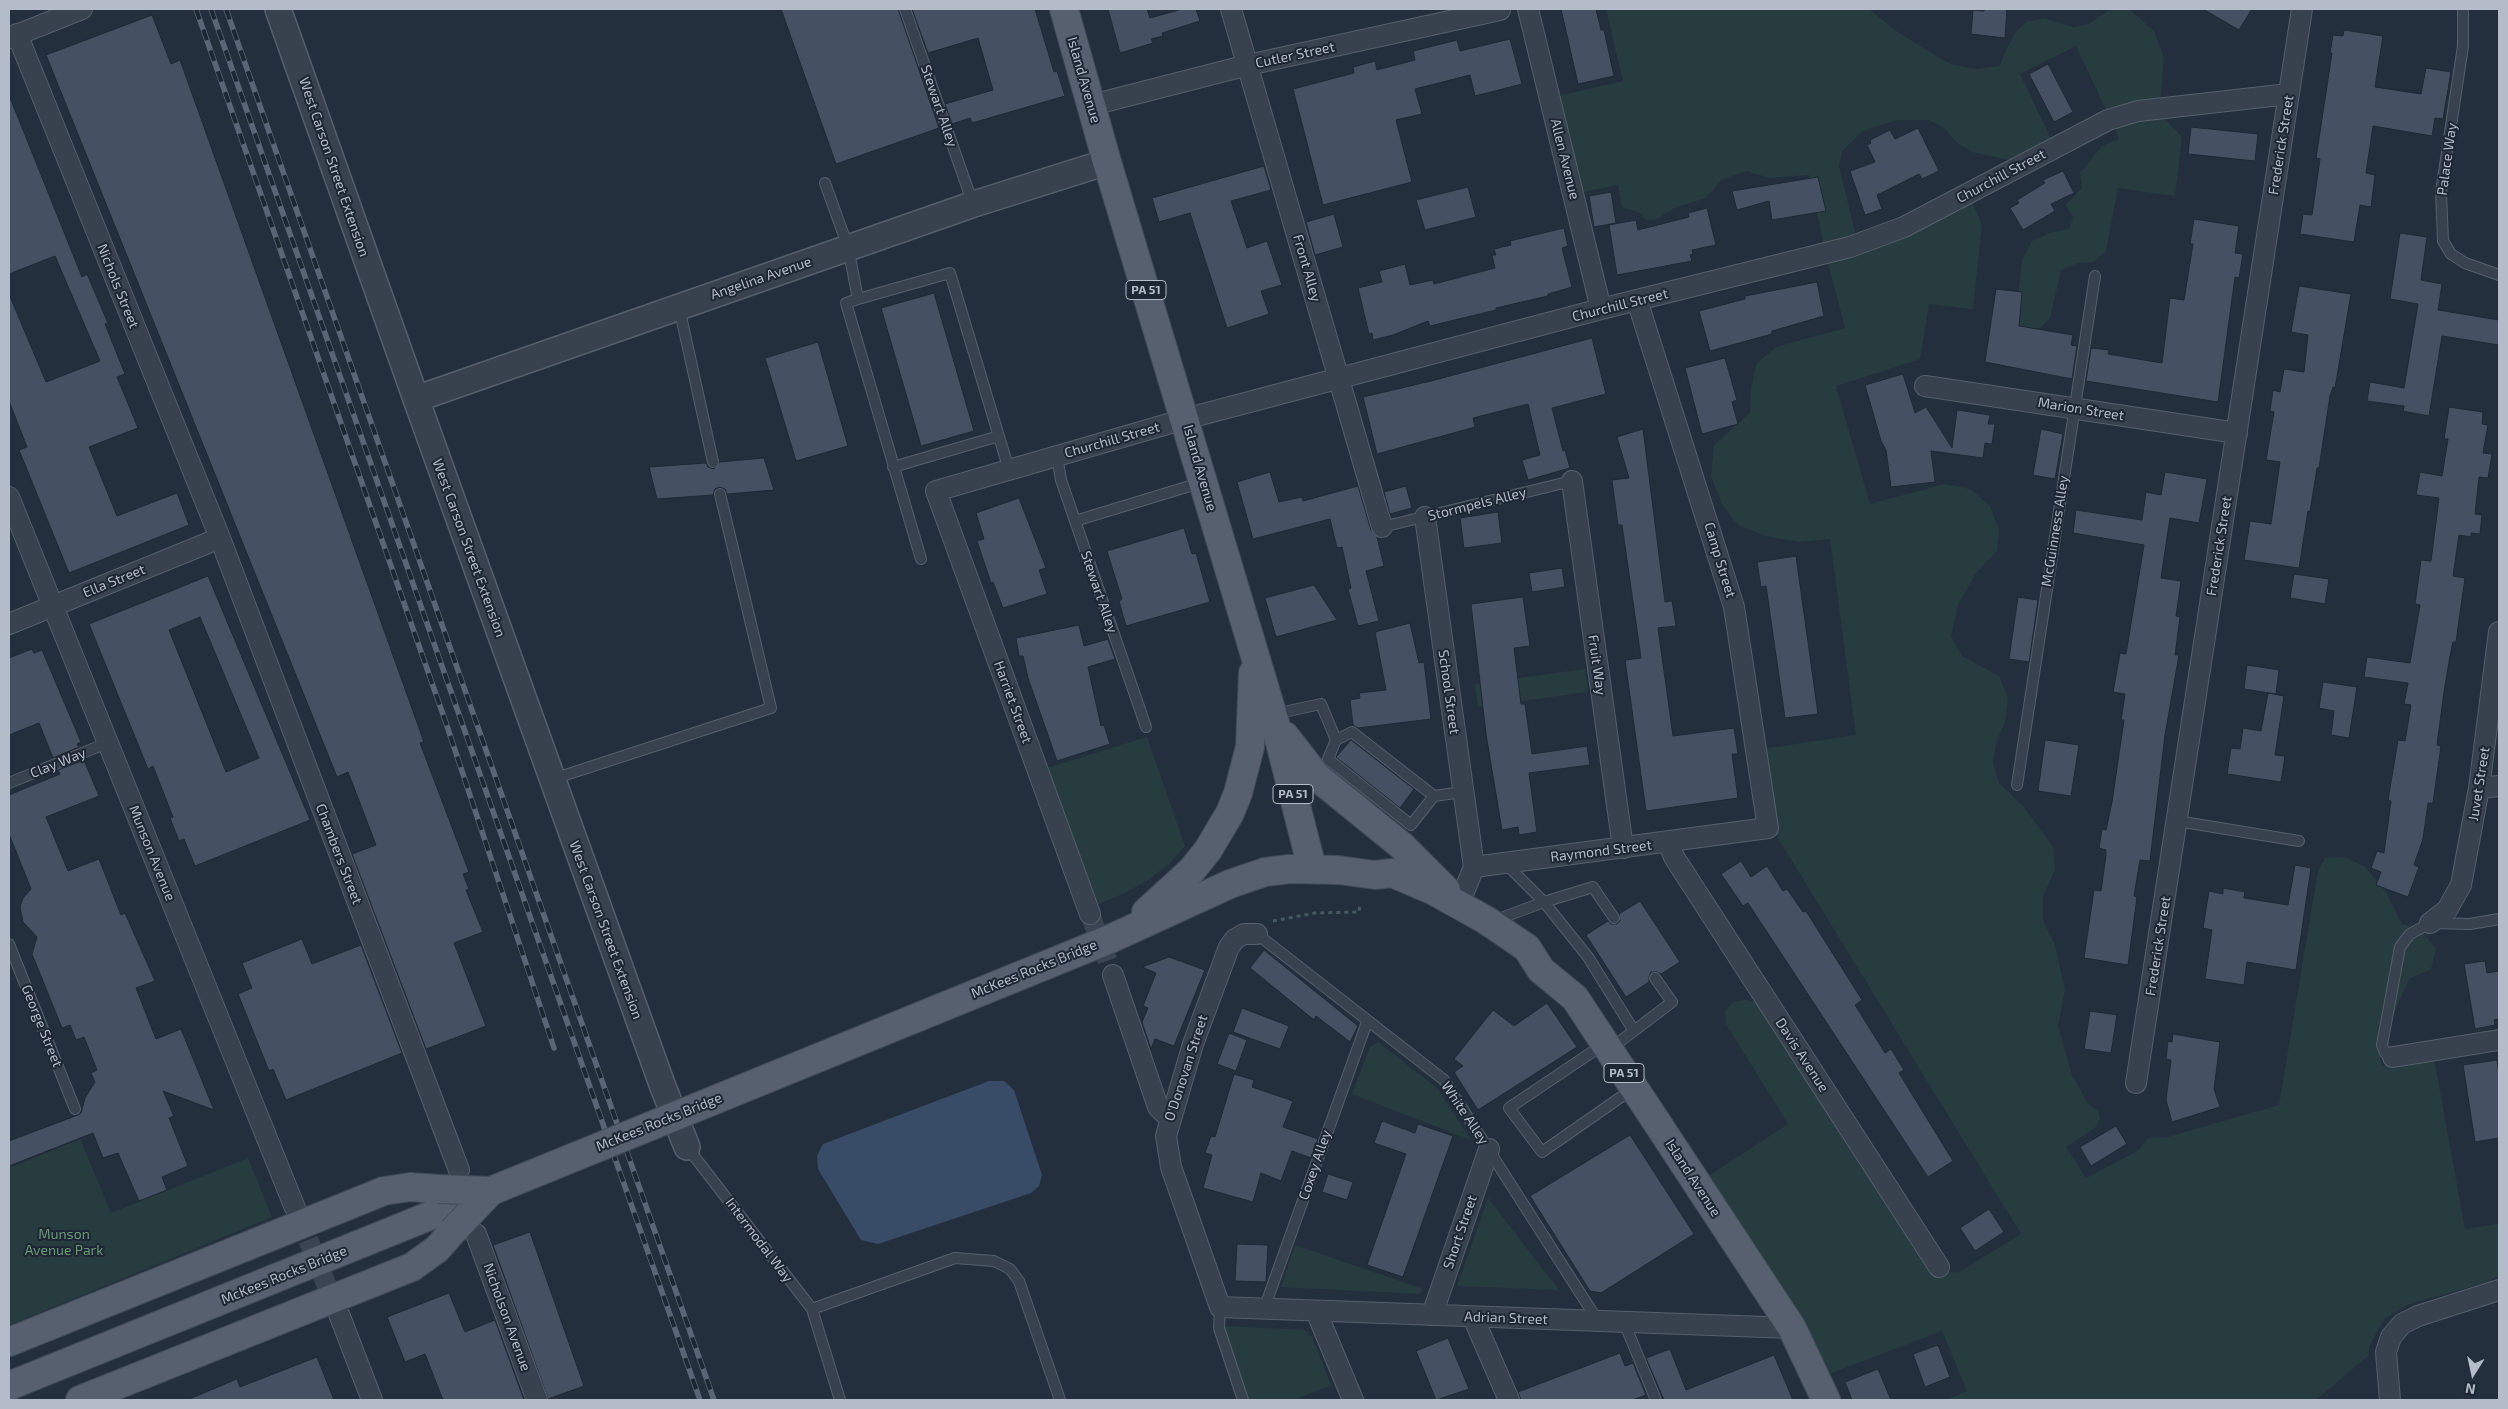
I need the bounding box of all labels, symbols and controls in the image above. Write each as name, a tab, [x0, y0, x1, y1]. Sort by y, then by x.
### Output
street label: Island Avenue	[1064, 35, 1104, 125]
street label: Cutler Street	[1254, 38, 1336, 72]
street label: Stewart Alley	[917, 63, 961, 149]
street label: West Carson Street Extension	[295, 75, 373, 259]
street label: Frederick Street	[2265, 94, 2297, 196]
street label: Allen Avenue	[1547, 117, 1583, 201]
street label: Palace Way	[2434, 122, 2460, 196]
street label: Churchill Street	[1954, 146, 2048, 206]
street label: Front Alley	[1289, 232, 1325, 304]
street label: Nichols Street	[93, 241, 143, 331]
street label: Angelina Avenue	[708, 253, 814, 303]
road number: PA 51	[1126, 280, 1166, 300]
street label: Churchill Street	[1570, 285, 1670, 325]
street label: Marion Street	[2037, 394, 2125, 424]
street label: Churchill Street	[1062, 418, 1162, 462]
street label: Island Avenue	[1180, 423, 1220, 513]
street label: West Carson Street Extension	[429, 457, 509, 639]
street label: McGuinness Alley	[2038, 474, 2072, 588]
street label: Stormpels Alley	[1426, 484, 1528, 524]
street label: Frederick Street	[2203, 495, 2235, 597]
street label: Camp Street	[1701, 520, 1739, 600]
street label: Stewart Alley	[1077, 549, 1121, 635]
street label: Ella Street	[80, 561, 148, 601]
street label: Fruit Way	[1584, 634, 1610, 696]
street label: School Street	[1435, 649, 1463, 735]
street label: Harriet Street	[990, 658, 1036, 746]
street label: Clay Way	[28, 744, 88, 782]
street label: Juvet Street	[2465, 746, 2493, 822]
road number: PA 51	[1273, 784, 1313, 804]
street label: Chambers Street	[312, 801, 366, 907]
street label: Munson Avenue	[125, 803, 179, 903]
street label: Raymond Street	[1549, 836, 1653, 866]
street label: West Carson Street Extension	[566, 839, 646, 1021]
street label: Frederick Street	[2142, 895, 2174, 997]
street label: McKees Rocks Bridge	[969, 936, 1099, 1002]
street label: George Street	[18, 982, 66, 1070]
street label: O'Donovan Street	[1161, 1013, 1211, 1123]
street label: Davis Avenue	[1772, 1015, 1832, 1095]
road number: PA 51	[1604, 1064, 1644, 1082]
street label: White Alley	[1438, 1078, 1492, 1148]
street label: McKees Rocks Bridge	[594, 1089, 724, 1155]
street label: Coxey Alley	[1295, 1128, 1335, 1202]
street label: Island Avenue	[1662, 1136, 1724, 1220]
street label: Short Street	[1440, 1193, 1480, 1271]
street label: Intermodal Way	[722, 1194, 796, 1286]
park label: Munson Avenue Park	[25, 1226, 103, 1258]
street label: McKees Rocks Bridge	[219, 1242, 349, 1308]
street label: Nicholson Avenue	[480, 1261, 534, 1373]
street label: Adrian Street	[1464, 1308, 1548, 1328]
north arrow	[2448, 1349, 2498, 1399]
text: N	[2464, 1380, 2477, 1399]

